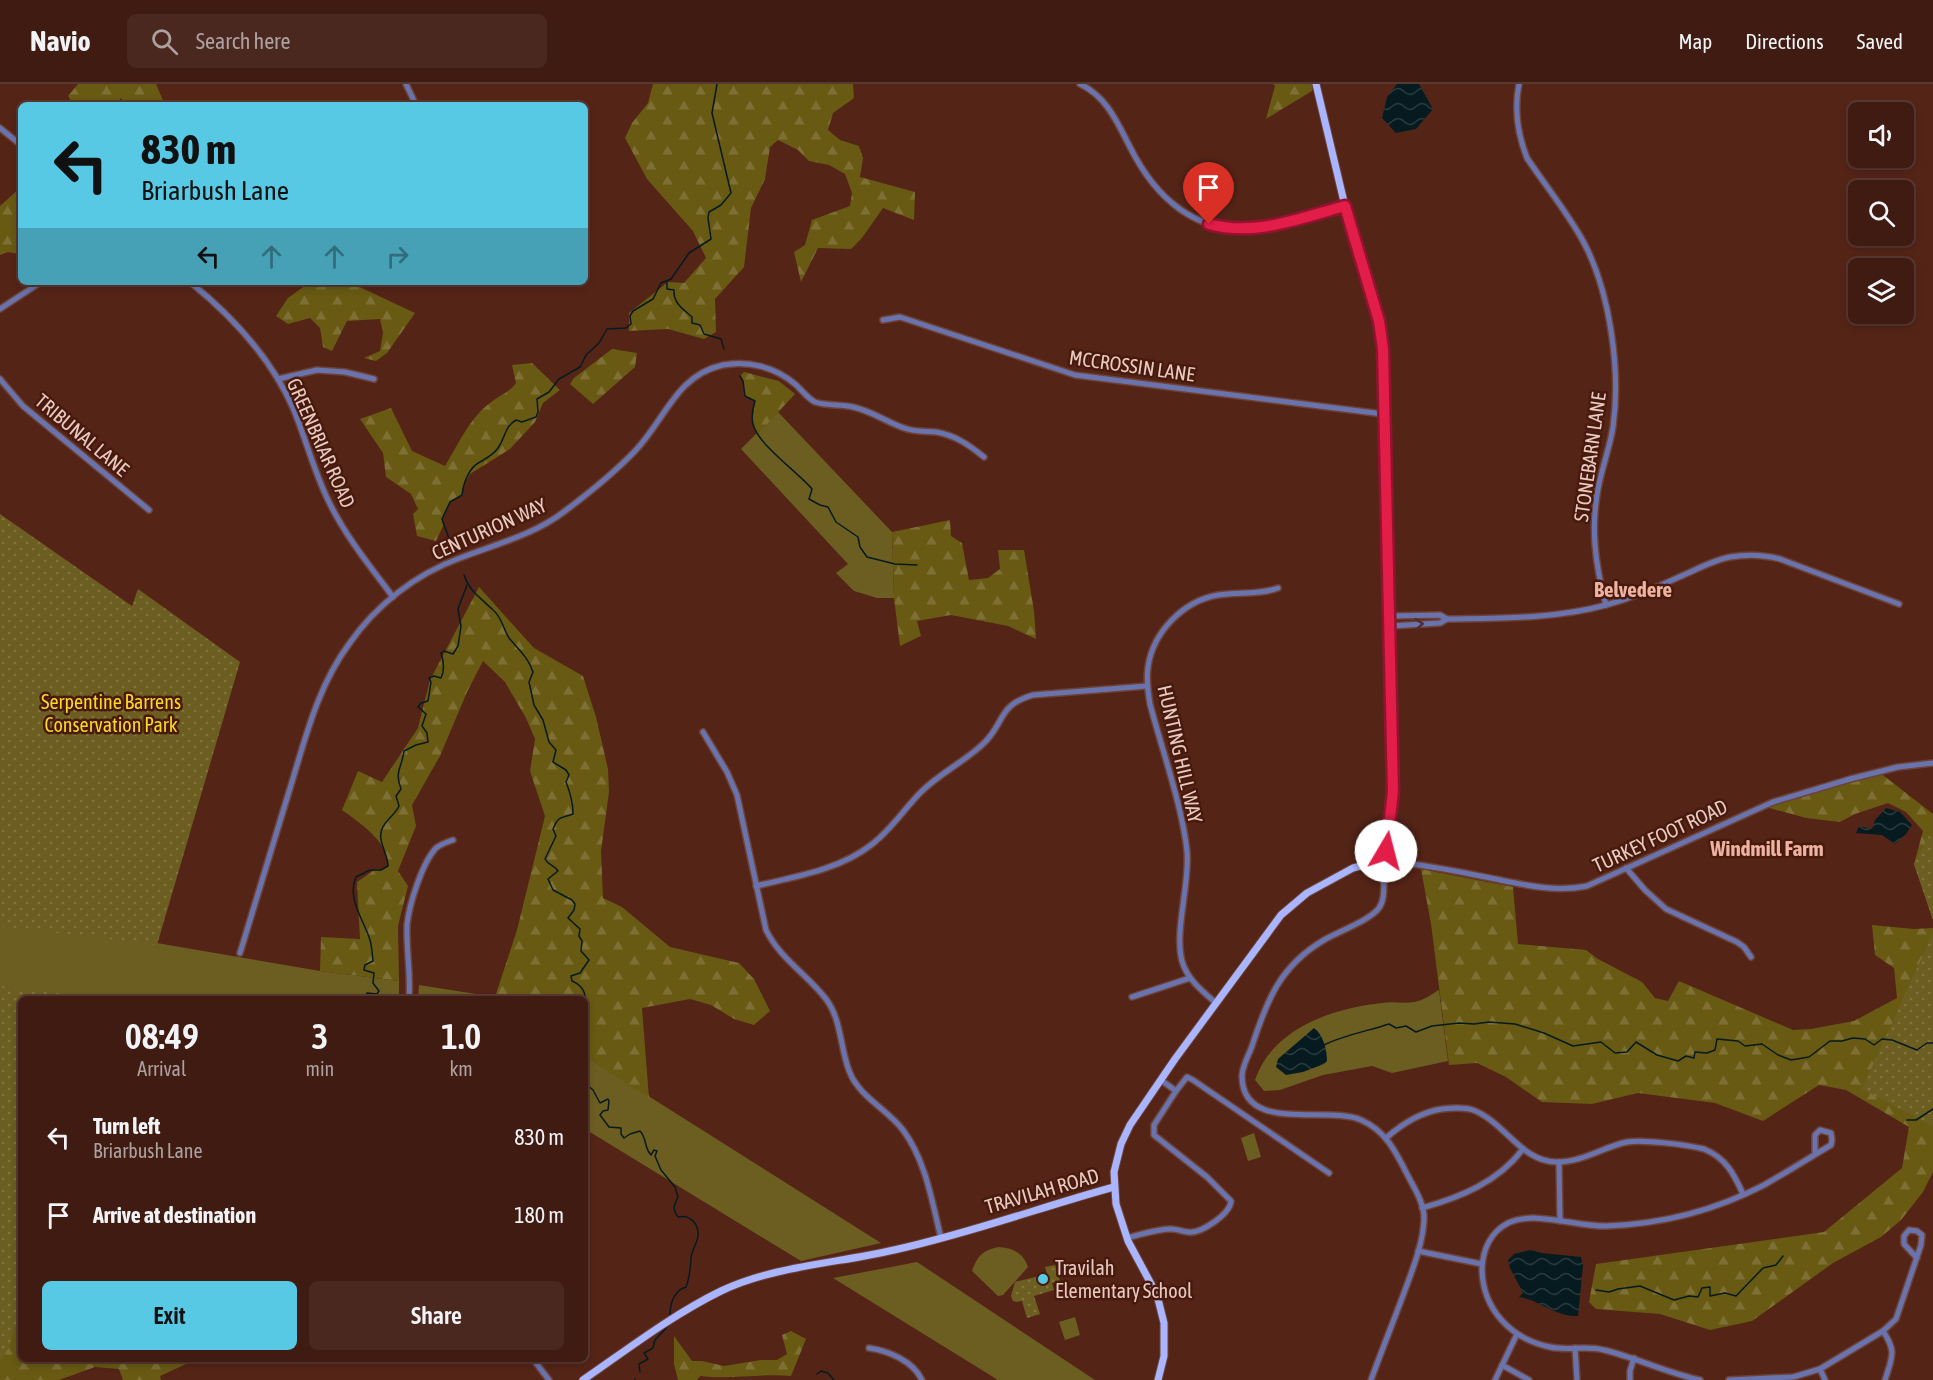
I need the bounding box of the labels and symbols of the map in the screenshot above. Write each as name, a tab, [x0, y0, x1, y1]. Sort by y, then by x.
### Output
pin	[1183, 162, 1234, 224]
street label: MCCROSSIN LANE	[1068, 345, 1197, 386]
street label: GREENBRIAR ROAD	[283, 375, 360, 511]
street label: TRIBUNAL LANE	[31, 389, 134, 481]
street label: STONEBARN LANE	[1569, 390, 1610, 523]
street label: CENTURION WAY	[428, 493, 550, 564]
district label: Belvedere	[1594, 577, 1672, 601]
one-way arrow	[1415, 618, 1424, 631]
street label: HUNTING HILL WAY	[1153, 683, 1208, 825]
park label: Serpentine Barrens Conservation Park	[41, 690, 181, 736]
street label: TURKEY FOOT ROAD	[1589, 794, 1731, 877]
position arrow	[1354, 819, 1418, 883]
district label: Windmill Farm	[1709, 836, 1824, 860]
street label: TRAVILAH ROAD	[982, 1163, 1101, 1218]
place label: Travilah Elementary School	[1055, 1256, 1193, 1302]
marker: Travilah Elementary School	[1036, 1272, 1050, 1286]

